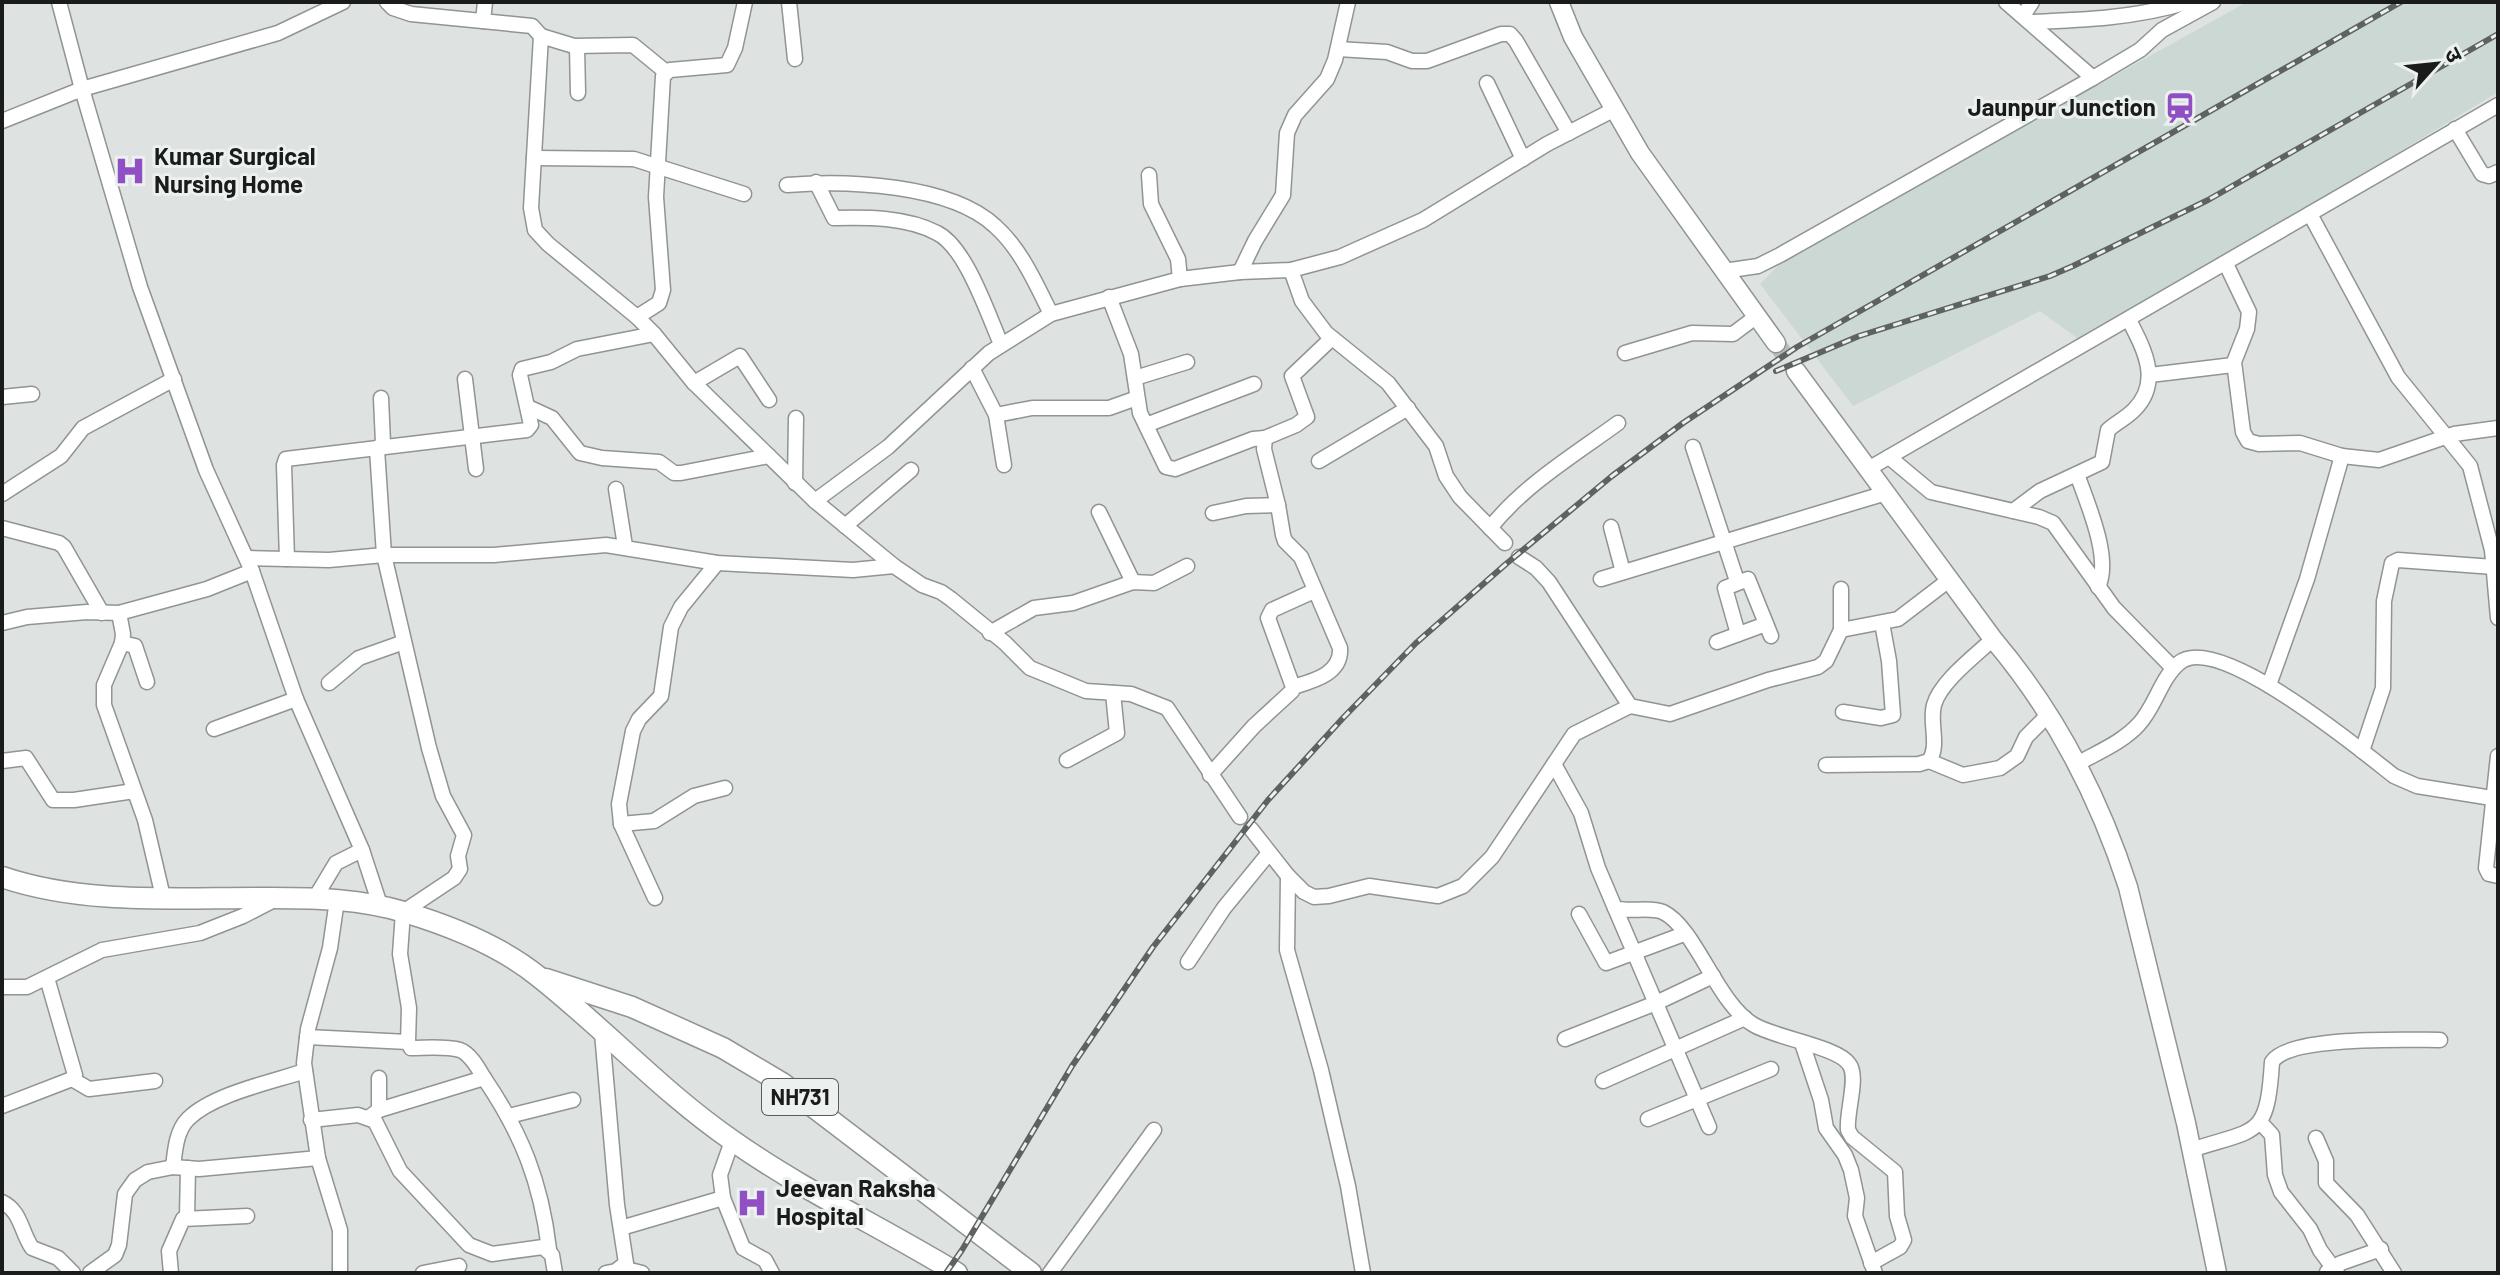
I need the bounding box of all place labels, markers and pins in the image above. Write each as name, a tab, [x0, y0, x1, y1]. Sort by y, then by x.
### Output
station icon: Jaunpur Junction	[2163, 91, 2197, 125]
place label: Jaunpur Junction	[1968, 92, 2156, 121]
place label: Kumar Surgical Nursing Home	[154, 141, 316, 198]
hospital icon: Kumar Surgical Nursing Home	[113, 154, 147, 188]
place label: Jeevan Raksha Hospital	[776, 1173, 936, 1230]
hospital icon: Jeevan Raksha Hospital	[735, 1186, 769, 1220]

